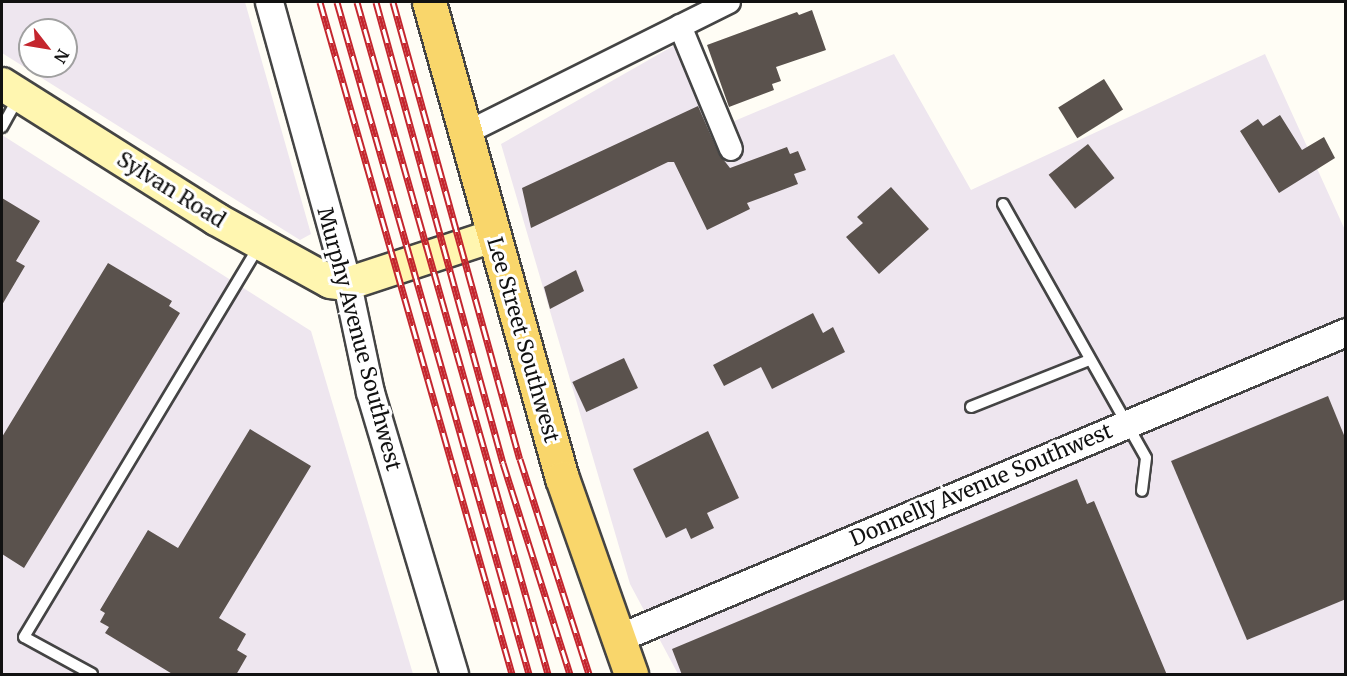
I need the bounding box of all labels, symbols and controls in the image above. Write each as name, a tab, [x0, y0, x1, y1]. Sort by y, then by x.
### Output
north arrow	[18, 18, 78, 78]
text: N	[50, 46, 74, 67]
street label: Sylvan Road	[112, 147, 230, 233]
street label: Murphy Avenue Southwest	[312, 205, 406, 473]
street label: Lee Street Southwest	[482, 234, 564, 446]
street label: Donnelly Avenue Southwest	[846, 418, 1116, 552]

